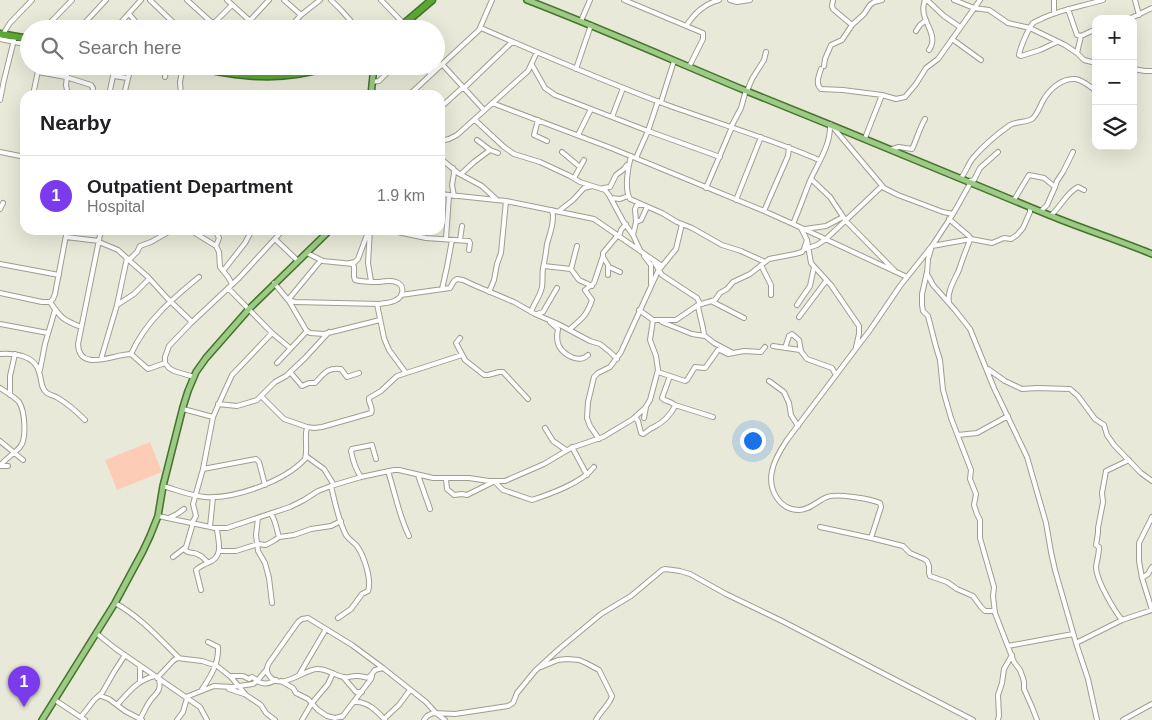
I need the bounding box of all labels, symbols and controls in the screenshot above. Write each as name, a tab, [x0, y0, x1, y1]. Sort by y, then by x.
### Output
map controls	[1092, 15, 1137, 150]
button: +	[1092, 15, 1137, 60]
search box	[20, 20, 445, 75]
icon: search	[38, 34, 66, 62]
text: Search here	[78, 37, 182, 58]
button: −	[1092, 60, 1137, 105]
button: layers	[1092, 105, 1137, 150]
text: Nearby	[40, 111, 111, 134]
text: Outpatient Department	[87, 176, 293, 197]
text: 1	[52, 187, 60, 204]
text: 1.9 km	[377, 187, 425, 204]
text: Hospital	[87, 198, 145, 215]
your location	[740, 428, 766, 454]
pin: 1	[8, 666, 40, 707]

